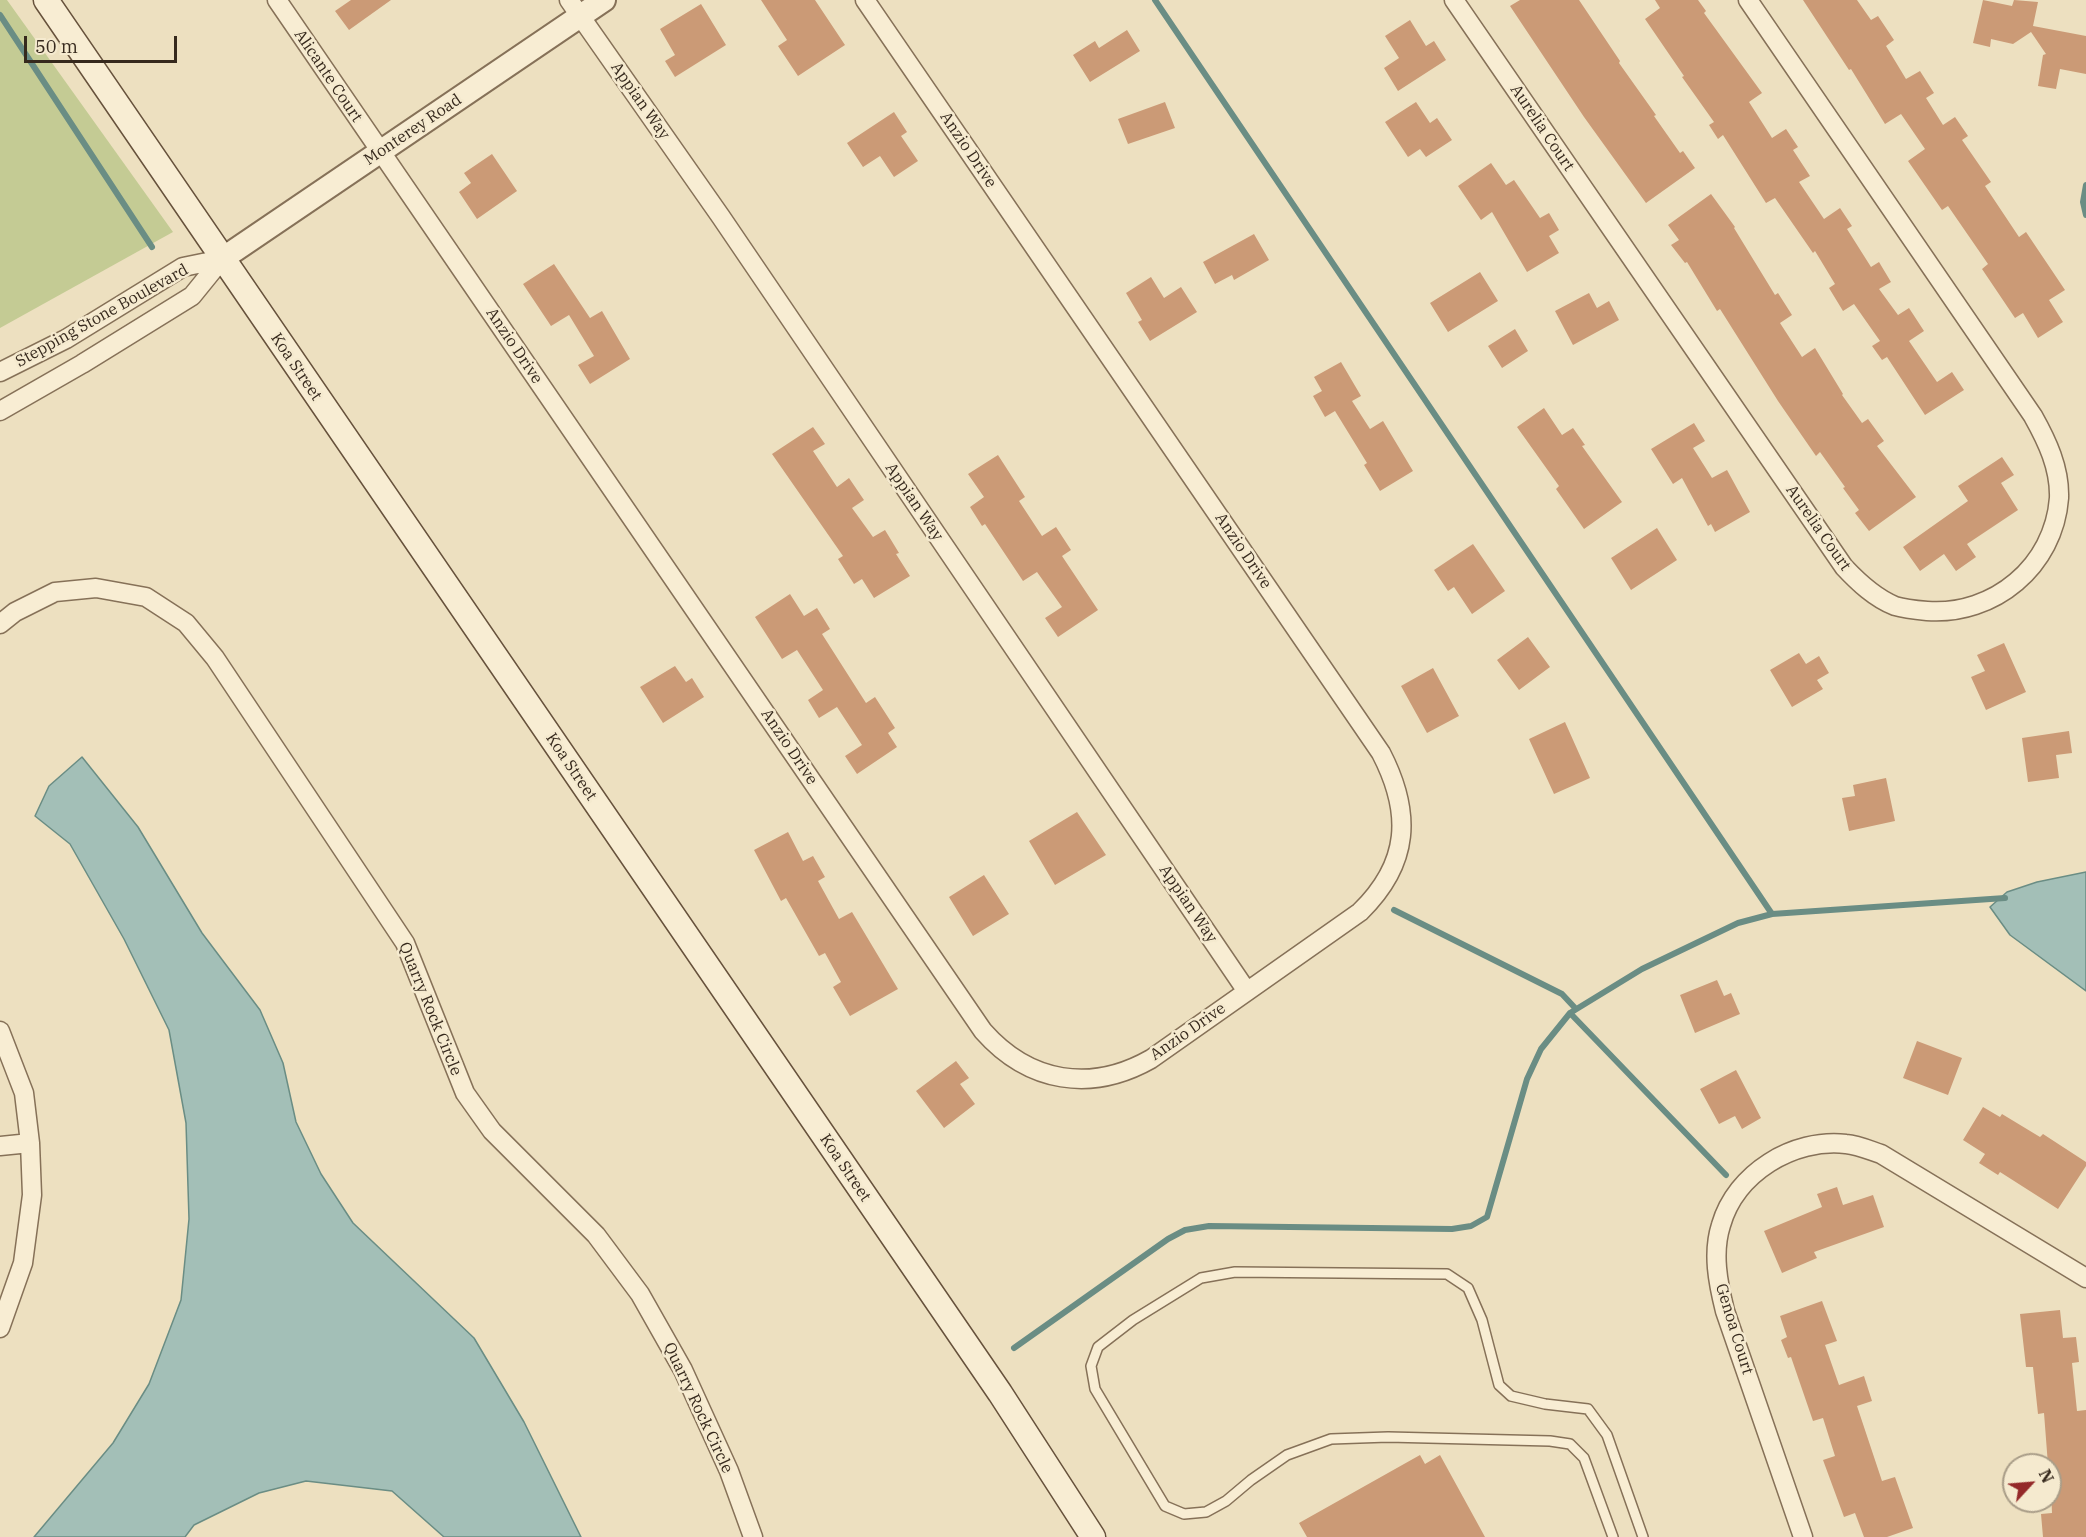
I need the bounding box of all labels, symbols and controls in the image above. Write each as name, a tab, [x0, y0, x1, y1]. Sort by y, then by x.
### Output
scale bar	[27, 24, 180, 62]
street label: Alicante Court	[290, 26, 366, 126]
text: 50 m	[35, 35, 78, 58]
street label: Appian Way	[606, 59, 674, 143]
street label: Aurelia Court	[1506, 81, 1578, 175]
street label: Monterey Road	[361, 90, 465, 170]
street label: Anzio Drive	[936, 108, 1000, 192]
street label: Stepping Stone Boulevard	[12, 260, 192, 372]
street label: Anzio Drive	[482, 304, 546, 388]
street label: Koa Street	[266, 330, 326, 404]
street label: Appian Way	[881, 459, 947, 545]
street label: Aurelia Court	[1781, 481, 1855, 575]
street label: Anzio Drive	[1211, 509, 1275, 593]
street label: Anzio Drive	[757, 705, 821, 789]
street label: Koa Street	[541, 730, 601, 804]
street label: Appian Way	[1155, 861, 1221, 947]
street label: Quarry Rock Circle	[394, 939, 466, 1079]
street label: Anzio Drive	[1147, 999, 1229, 1065]
street label: Koa Street	[815, 1131, 875, 1205]
street label: Genoa Court	[1711, 1281, 1757, 1377]
street label: Quarry Rock Circle	[659, 1340, 737, 1476]
north arrow	[2002, 1453, 2062, 1513]
text: N	[2035, 1466, 2058, 1486]

